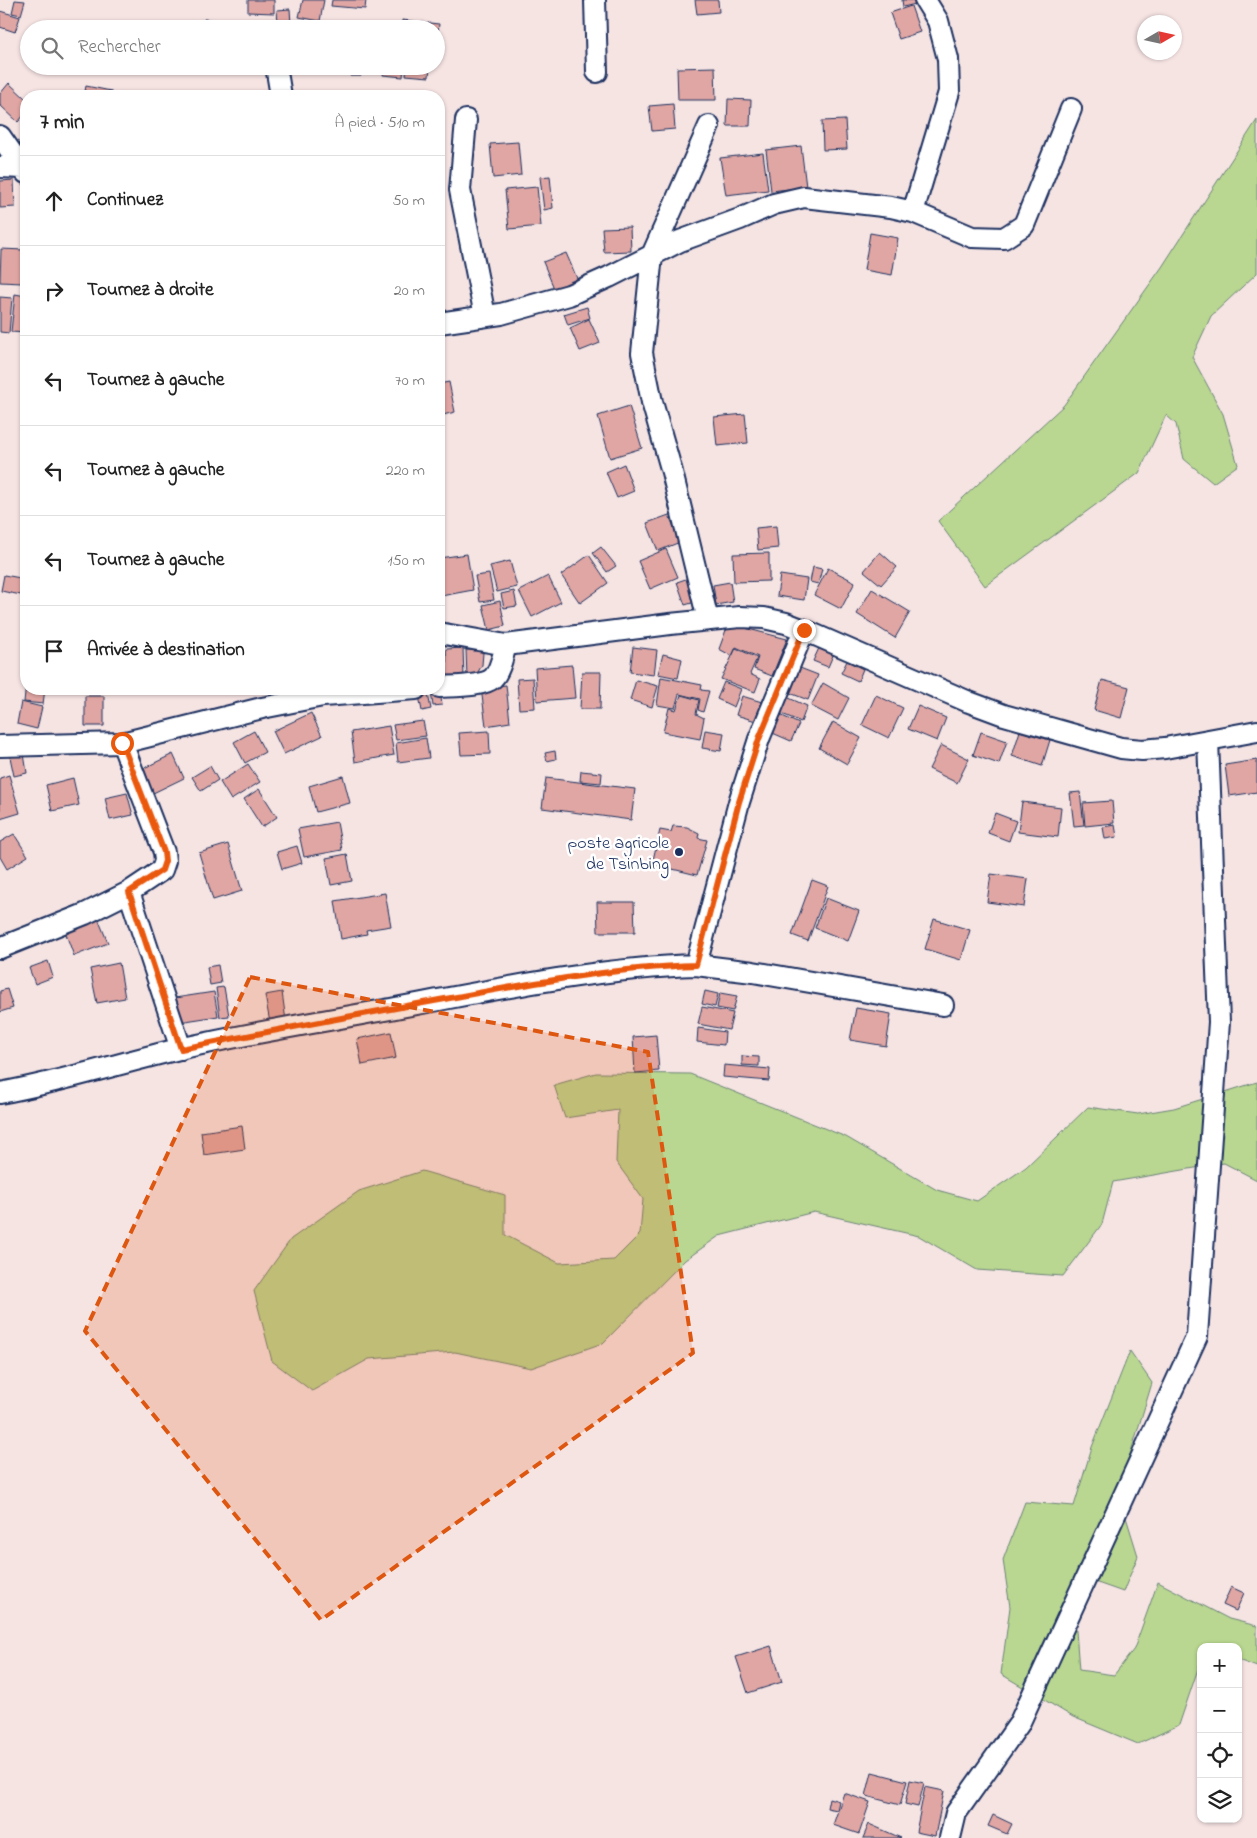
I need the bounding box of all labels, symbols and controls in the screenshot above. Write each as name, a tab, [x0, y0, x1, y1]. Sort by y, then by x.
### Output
north arrow	[1137, 15, 1182, 60]
search box	[20, 20, 445, 75]
icon: search	[38, 34, 66, 62]
text: Rechercher	[78, 34, 161, 61]
text: 7 min	[40, 108, 84, 138]
text: À pied · 510 m	[334, 111, 425, 135]
icon: ahead	[40, 187, 68, 215]
text: Continuez	[87, 187, 163, 214]
text: 50 m	[393, 189, 425, 213]
icon: right	[40, 277, 68, 305]
text: Tournez à droite	[87, 277, 213, 304]
text: 20 m	[394, 279, 425, 303]
icon: left	[40, 367, 68, 395]
text: Tournez à gauche	[87, 367, 224, 394]
text: 70 m	[395, 369, 425, 393]
icon: left	[40, 457, 68, 485]
text: Tournez à gauche	[87, 457, 224, 484]
text: 220 m	[386, 459, 425, 483]
icon: left	[40, 547, 68, 575]
text: Tournez à gauche	[87, 547, 224, 574]
text: 150 m	[387, 549, 425, 573]
route end	[793, 619, 816, 642]
icon: arrive	[40, 637, 68, 665]
text: Arrivée à destination	[87, 637, 245, 664]
route start	[111, 732, 134, 755]
place label: poste agricole de Tsinbing	[568, 831, 670, 879]
marker: poste agricole de Tsinbing	[673, 846, 685, 858]
map controls	[1197, 1643, 1242, 1823]
button: +	[1197, 1643, 1242, 1688]
button: −	[1197, 1688, 1242, 1733]
button: locate	[1197, 1733, 1242, 1778]
button: layers	[1197, 1778, 1242, 1823]

